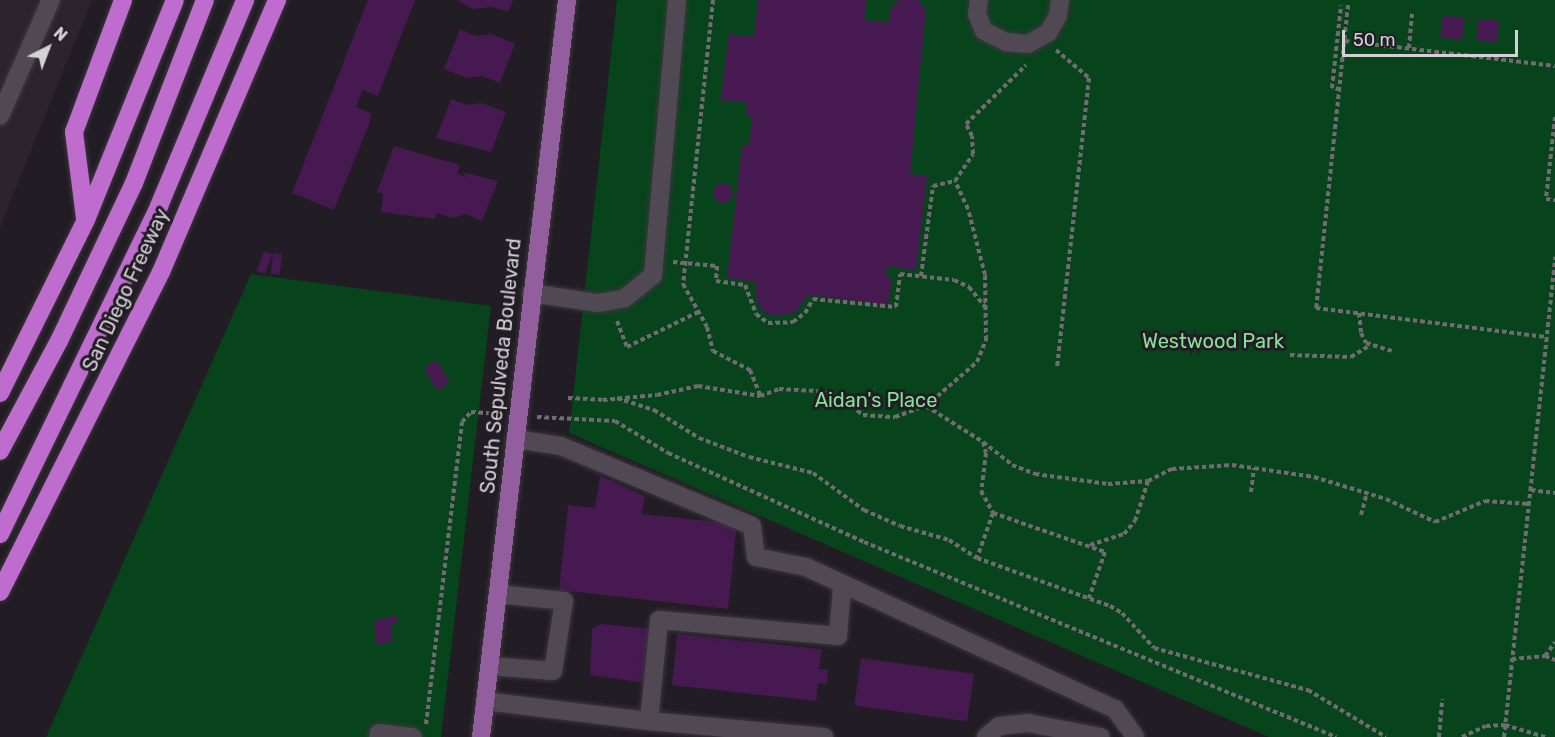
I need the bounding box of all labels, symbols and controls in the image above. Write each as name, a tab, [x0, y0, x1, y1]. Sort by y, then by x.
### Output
north arrow	[18, 18, 78, 78]
scale bar	[1345, 18, 1520, 56]
text: N	[50, 23, 71, 45]
text: 50 m	[1353, 29, 1396, 51]
street label: San Diego Freeway	[78, 205, 174, 375]
street label: South Sepulveda Boulevard	[476, 237, 526, 495]
park label: Westwood Park	[1142, 329, 1284, 353]
park label: Aidan's Place	[815, 388, 937, 412]

